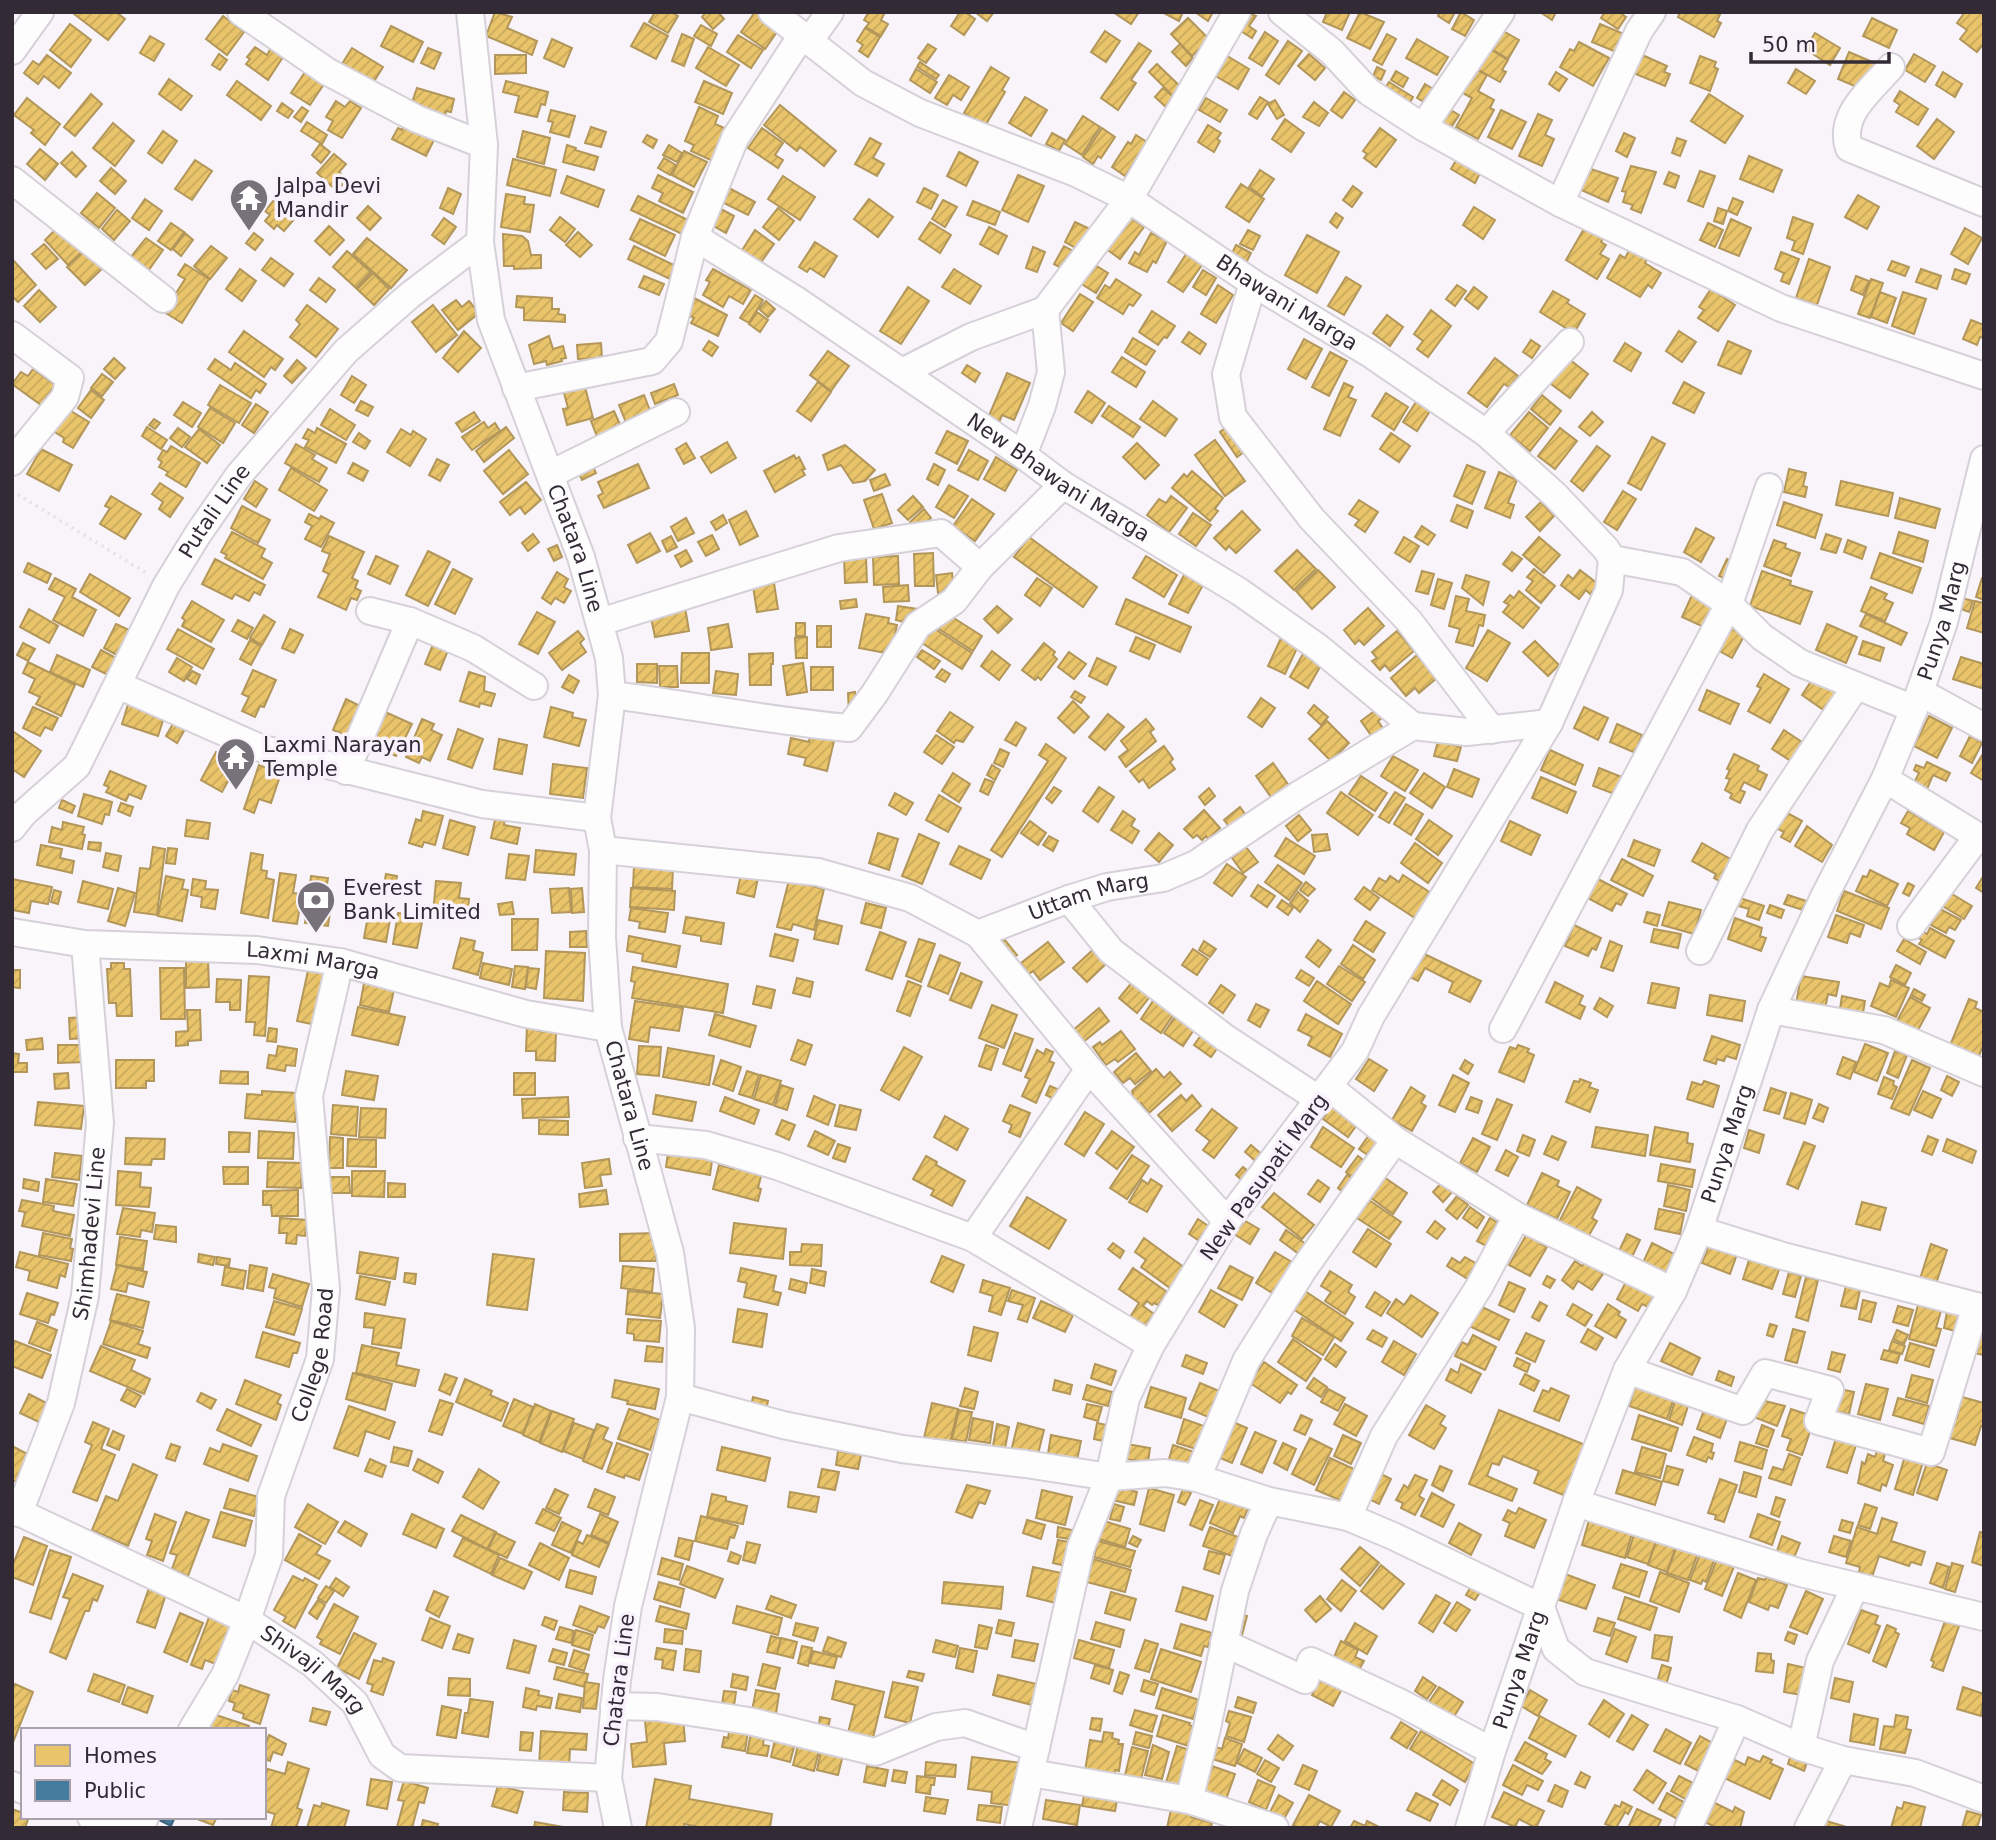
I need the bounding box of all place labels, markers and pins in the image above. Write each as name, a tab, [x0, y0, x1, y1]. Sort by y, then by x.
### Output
place label: Jalpa Devi Mandir	[274, 174, 381, 222]
temple icon: Jalpa Devi Mandir	[228, 177, 270, 232]
place label: Laxmi Narayan Temple	[262, 733, 422, 781]
temple icon: Laxmi Narayan Temple	[215, 736, 257, 791]
place label: Everest Bank Limited	[343, 876, 481, 924]
bank icon: Everest Bank Limited	[295, 879, 337, 934]

